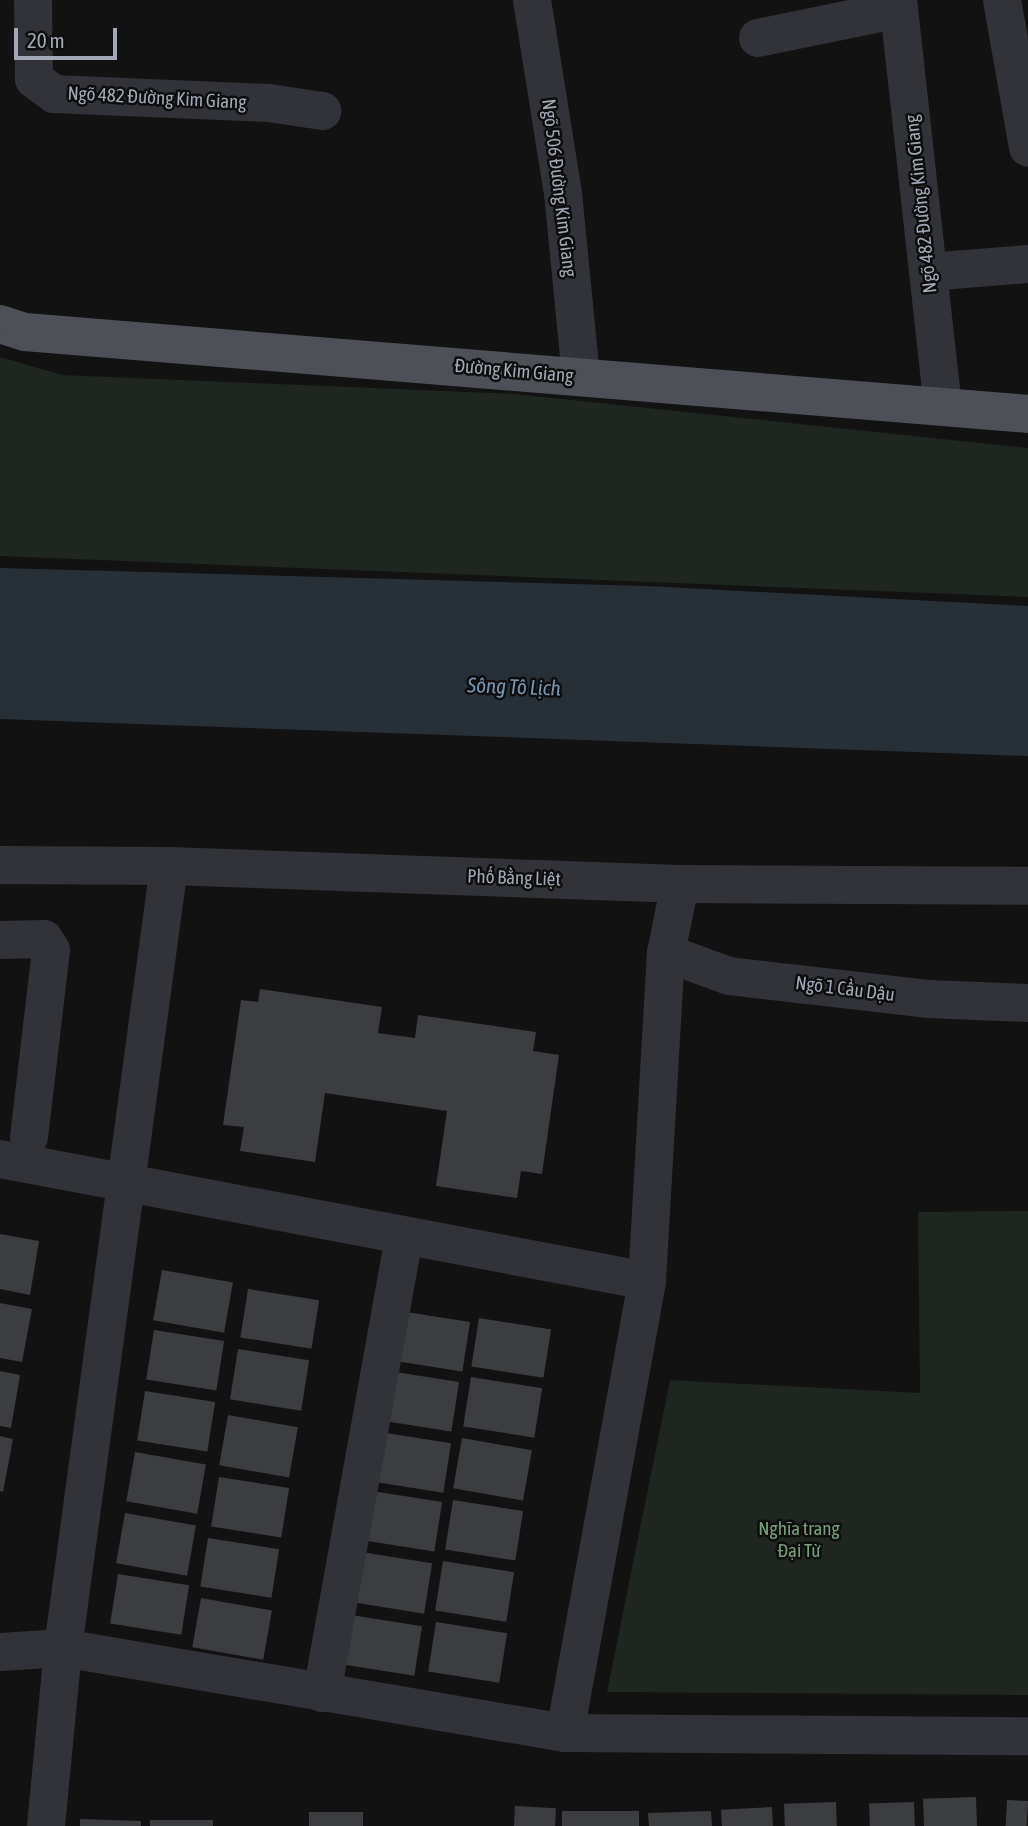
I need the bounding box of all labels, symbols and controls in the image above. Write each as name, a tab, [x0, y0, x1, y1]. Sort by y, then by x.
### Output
scale bar	[18, 14, 121, 58]
text: 20 m	[27, 28, 65, 52]
street label: Ngõ 482 Đường Kim Giang	[67, 82, 247, 114]
street label: Ngõ 506 Đường Kim Giang	[537, 98, 581, 278]
street label: Ngõ 482 Đường Kim Giang	[900, 114, 942, 294]
street label: Đường Kim Giang	[454, 354, 574, 388]
water label: Sông Tô Lịch	[467, 672, 561, 700]
street label: Phố Bằng Liệt	[467, 865, 561, 891]
street label: Ngõ 1 Cầu Dậu	[794, 972, 896, 1006]
park label: Nghĩa trang Đại Từ	[758, 1518, 840, 1562]

